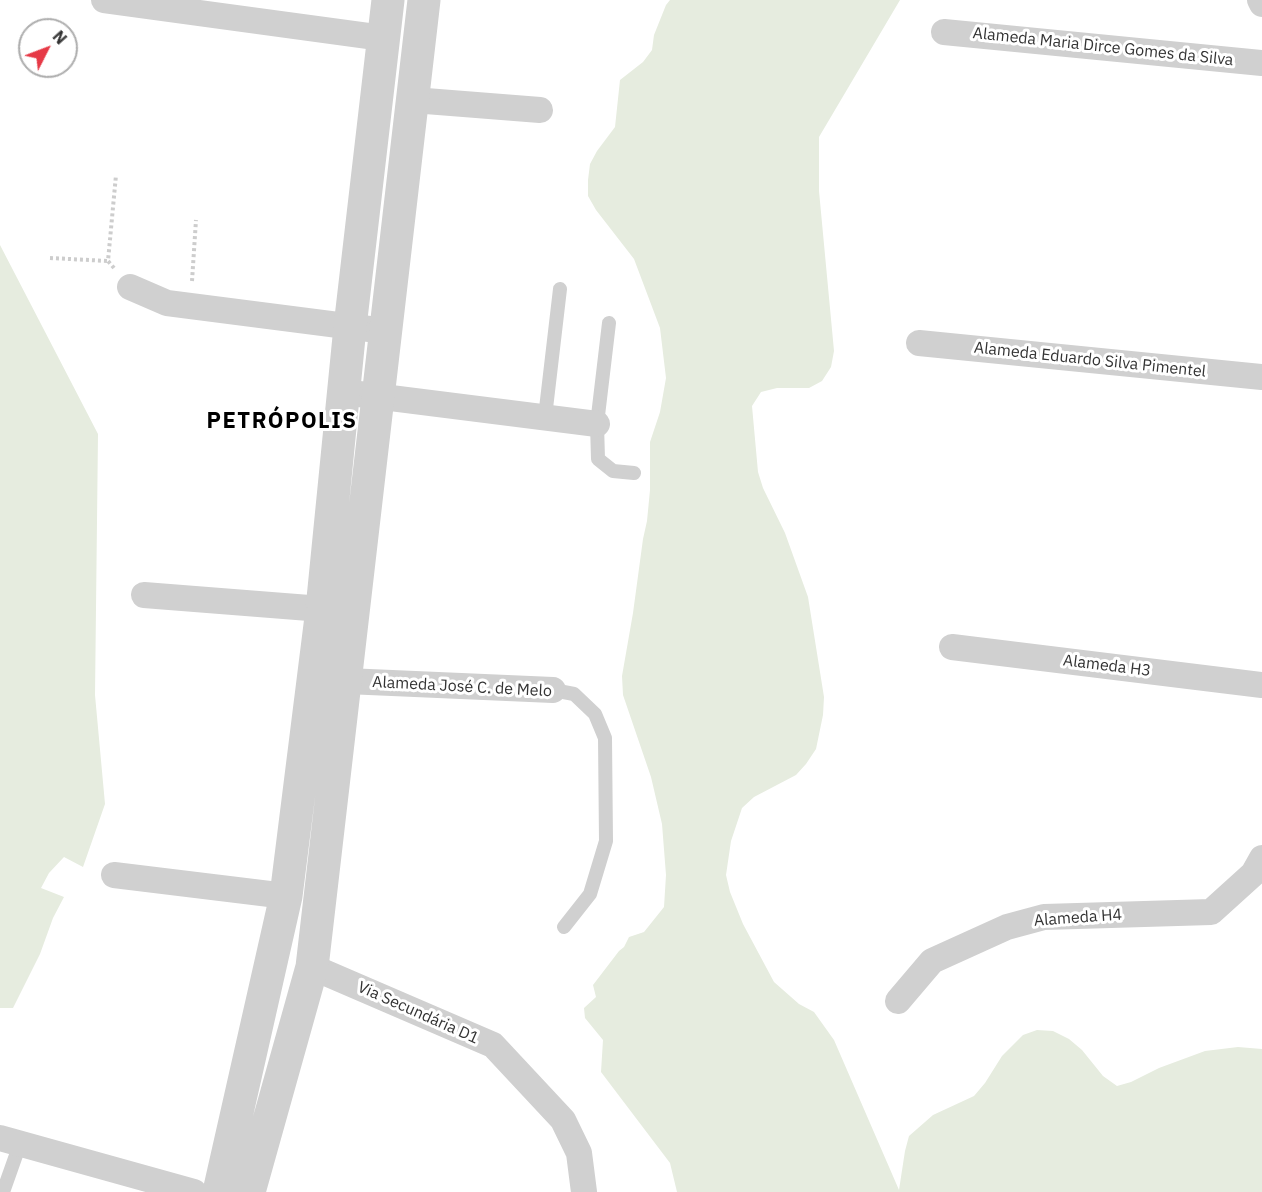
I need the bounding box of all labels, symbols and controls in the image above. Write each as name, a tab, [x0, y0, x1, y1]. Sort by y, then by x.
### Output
north arrow	[18, 18, 78, 78]
street label: Alameda Maria Dirce Gomes da Silva	[972, 24, 1234, 70]
text: N	[49, 26, 71, 48]
street label: Alameda Eduardo Silva Pimentel	[973, 338, 1207, 382]
district label: PETRÓPOLIS	[207, 409, 357, 435]
street label: Alameda H3	[1062, 651, 1152, 681]
street label: Alameda José C. de Melo	[372, 673, 552, 701]
street label: Alameda H4	[1033, 905, 1123, 931]
street label: Via Secundária D1	[354, 978, 482, 1048]

